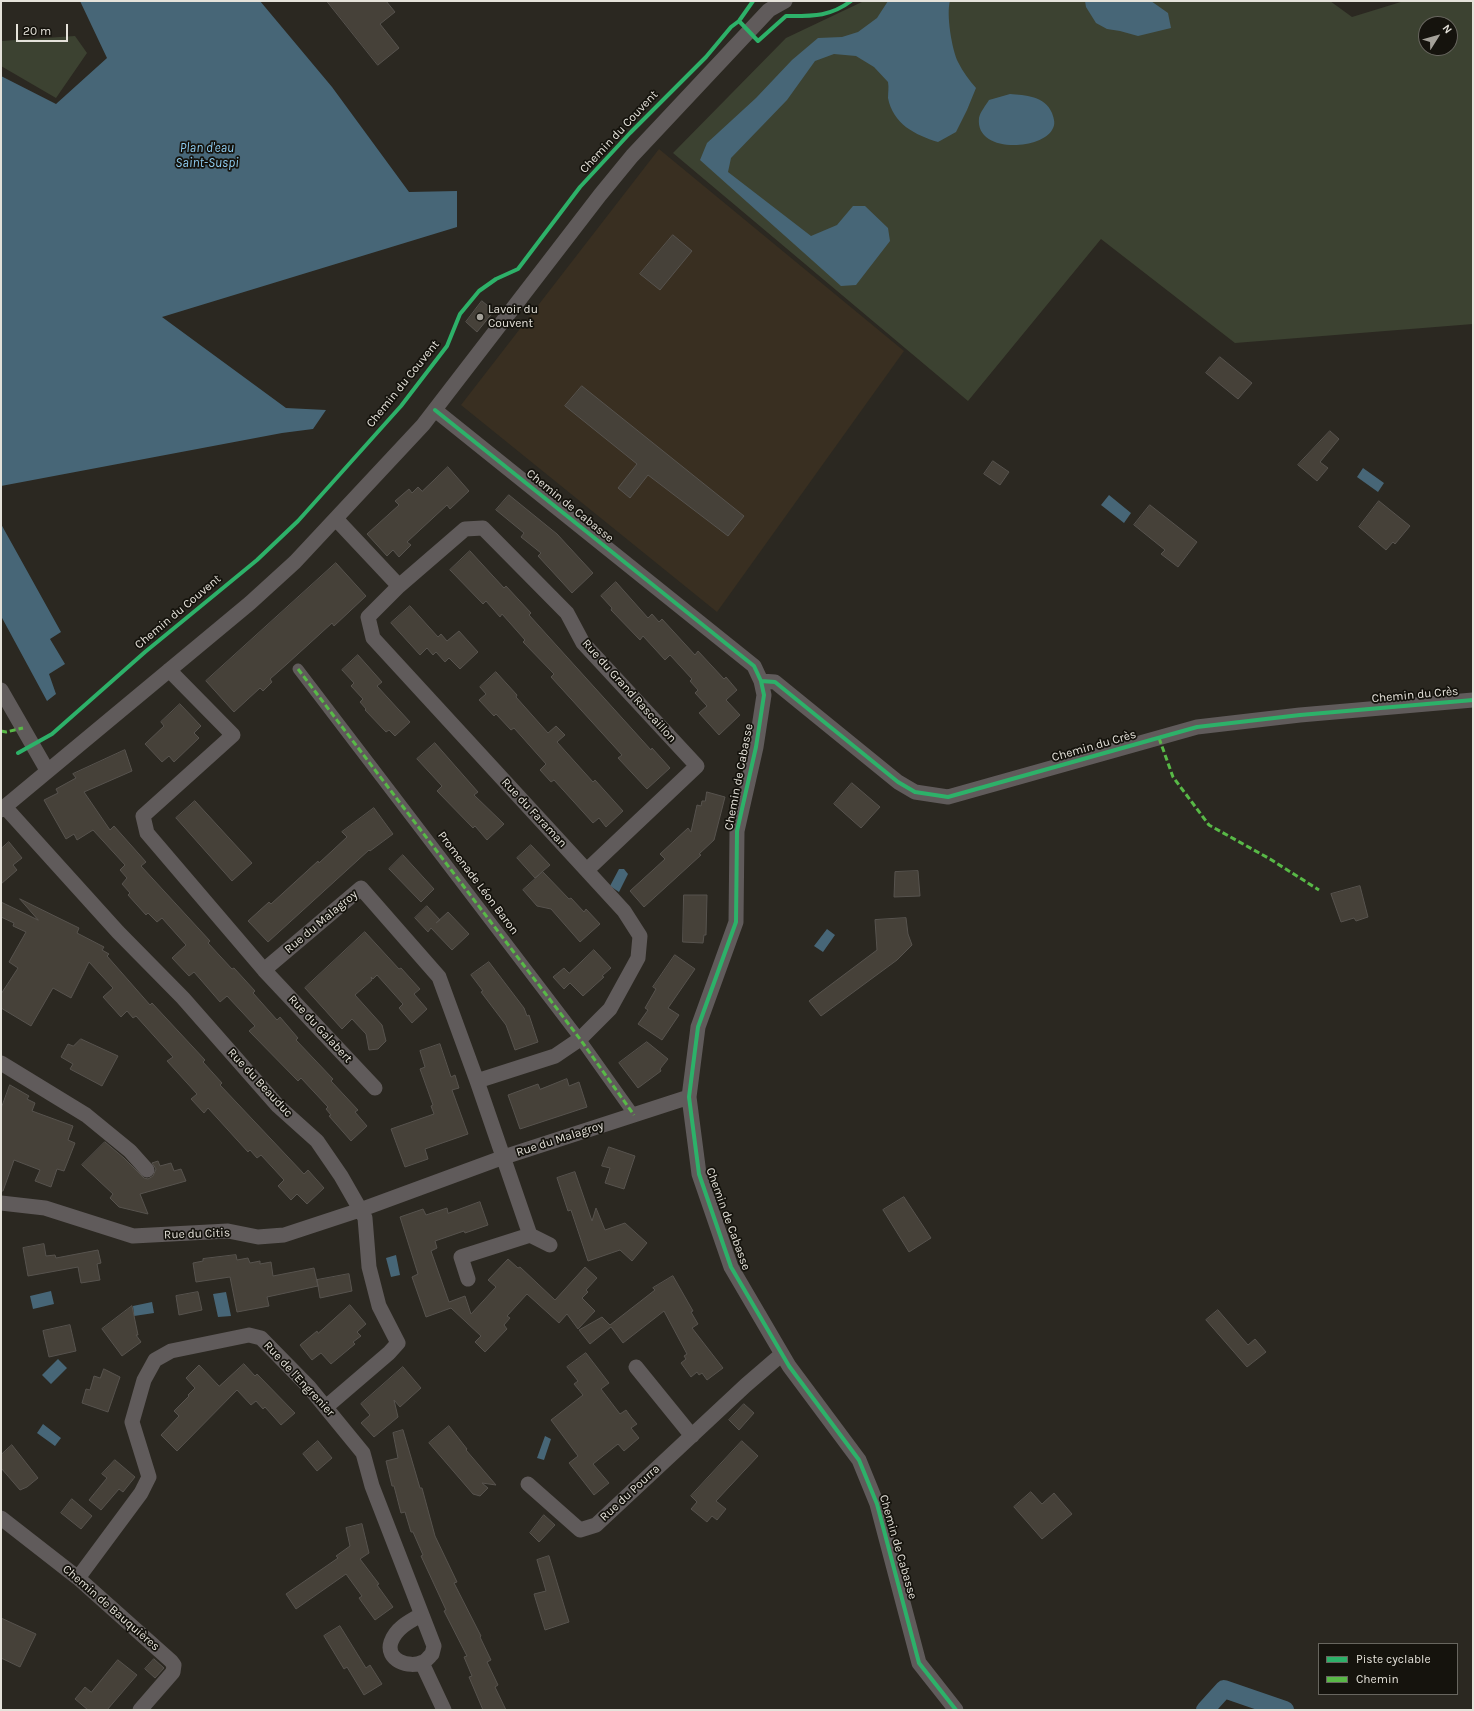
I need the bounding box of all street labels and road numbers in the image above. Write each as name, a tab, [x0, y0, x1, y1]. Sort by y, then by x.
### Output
street label: Chemin du Couvent	[577, 88, 661, 176]
street label: Chemin du Couvent	[363, 338, 443, 430]
street label: Chemin de Cabasse	[523, 466, 617, 546]
street label: Chemin du Couvent	[132, 572, 224, 652]
street label: Rue du Grand Rascaillon	[579, 636, 679, 746]
street label: Chemin du Crès	[1371, 684, 1459, 706]
street label: Chemin de Cabasse	[722, 723, 756, 831]
street label: Chemin du Crès	[1050, 727, 1138, 765]
street label: Rue du Faraman	[498, 775, 570, 851]
street label: Promenade Léon Baron	[434, 829, 522, 937]
street label: Rue du Malagroy	[282, 887, 360, 957]
street label: Rue du Galabert	[285, 992, 355, 1066]
street label: Rue du Beauduc	[224, 1046, 296, 1120]
street label: Rue du Malagroy	[515, 1118, 605, 1160]
street label: Chemin de Cabasse	[703, 1166, 753, 1272]
street label: Rue du Citis	[164, 1226, 230, 1242]
street label: Rue de l'Engrenier	[261, 1339, 337, 1419]
street label: Rue du Pourra	[597, 1462, 663, 1524]
street label: Chemin de Cabasse	[876, 1493, 920, 1601]
street label: Chemin de Bauquières	[60, 1562, 162, 1654]

